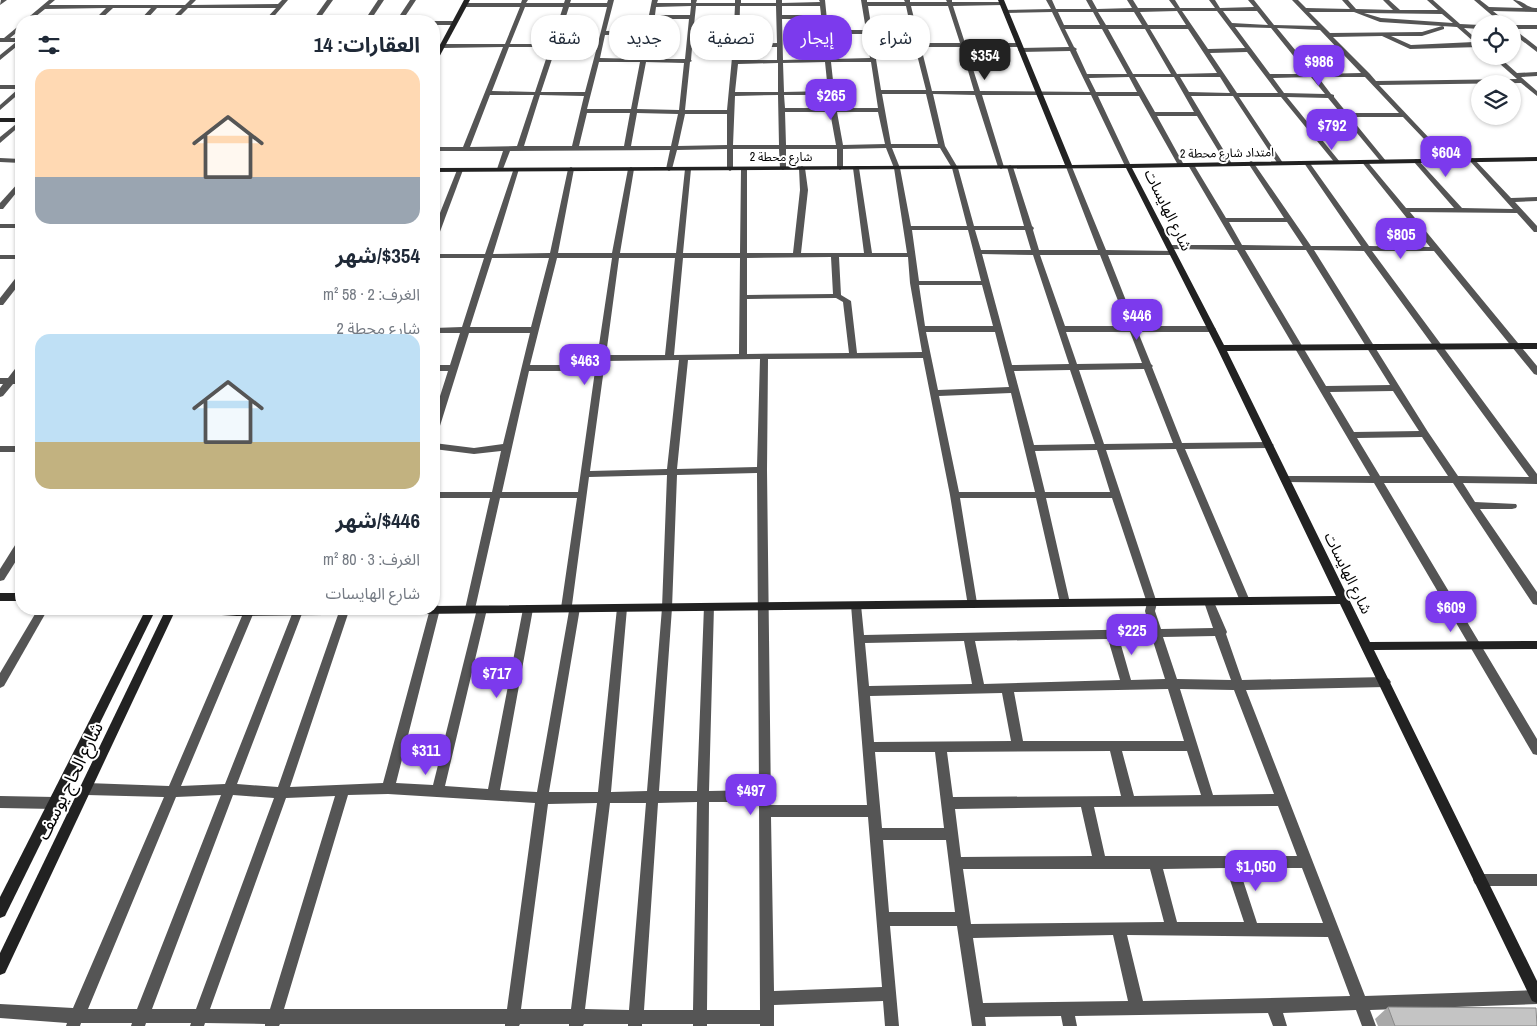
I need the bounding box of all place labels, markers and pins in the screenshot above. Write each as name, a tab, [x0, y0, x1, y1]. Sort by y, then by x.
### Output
pin: $354	[955, 38, 1015, 81]
pin: $986	[1289, 44, 1349, 87]
pin: $265	[801, 78, 861, 121]
pin: $792	[1302, 108, 1362, 151]
pin: $604	[1416, 136, 1476, 178]
pin: $805	[1371, 218, 1431, 260]
pin: $446	[1107, 298, 1167, 341]
pin: $463	[555, 344, 615, 386]
pin: $609	[1421, 590, 1481, 633]
pin: $225	[1102, 614, 1162, 656]
pin: $717	[467, 656, 527, 699]
pin: $311	[396, 734, 456, 776]
pin: $497	[721, 774, 781, 816]
pin: $1,050	[1215, 850, 1297, 892]

